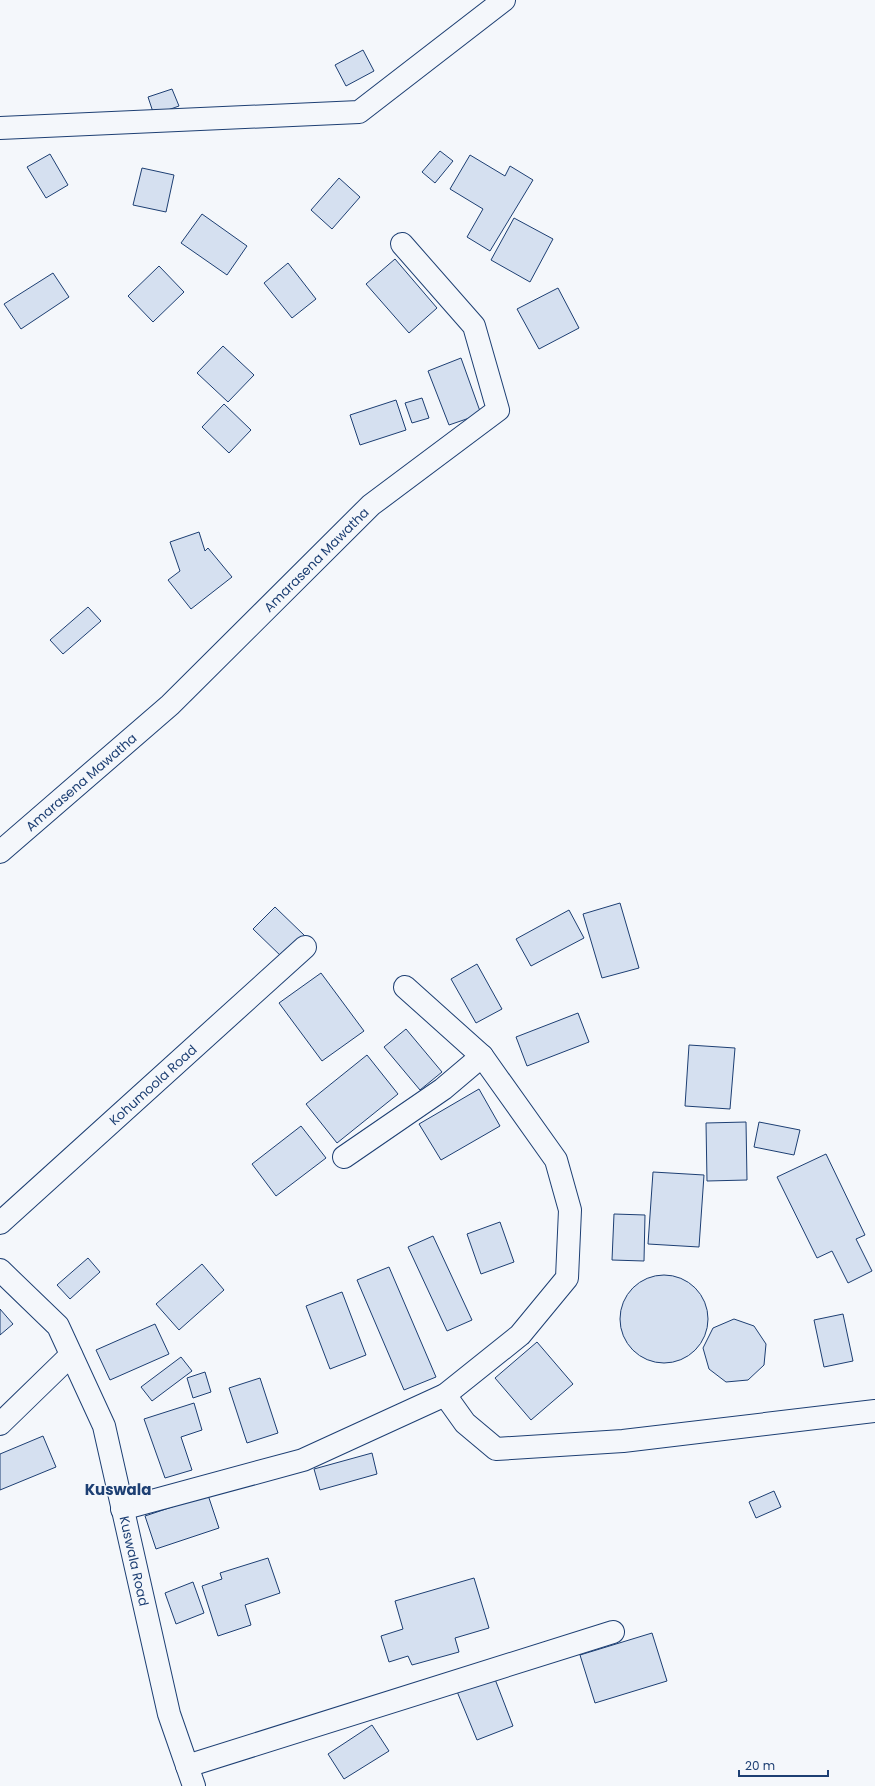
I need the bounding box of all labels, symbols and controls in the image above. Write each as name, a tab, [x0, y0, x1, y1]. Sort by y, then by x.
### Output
street label: Amarasena Mawatha	[260, 503, 373, 616]
street label: Amarasena Mawatha	[22, 729, 141, 836]
street label: Kohumoola Road	[105, 1040, 201, 1130]
district label: Kuswala	[85, 1479, 151, 1500]
street label: Kuswala Road	[115, 1514, 153, 1608]
scale bar	[739, 1752, 828, 1778]
text: 20 m	[745, 1757, 775, 1774]

